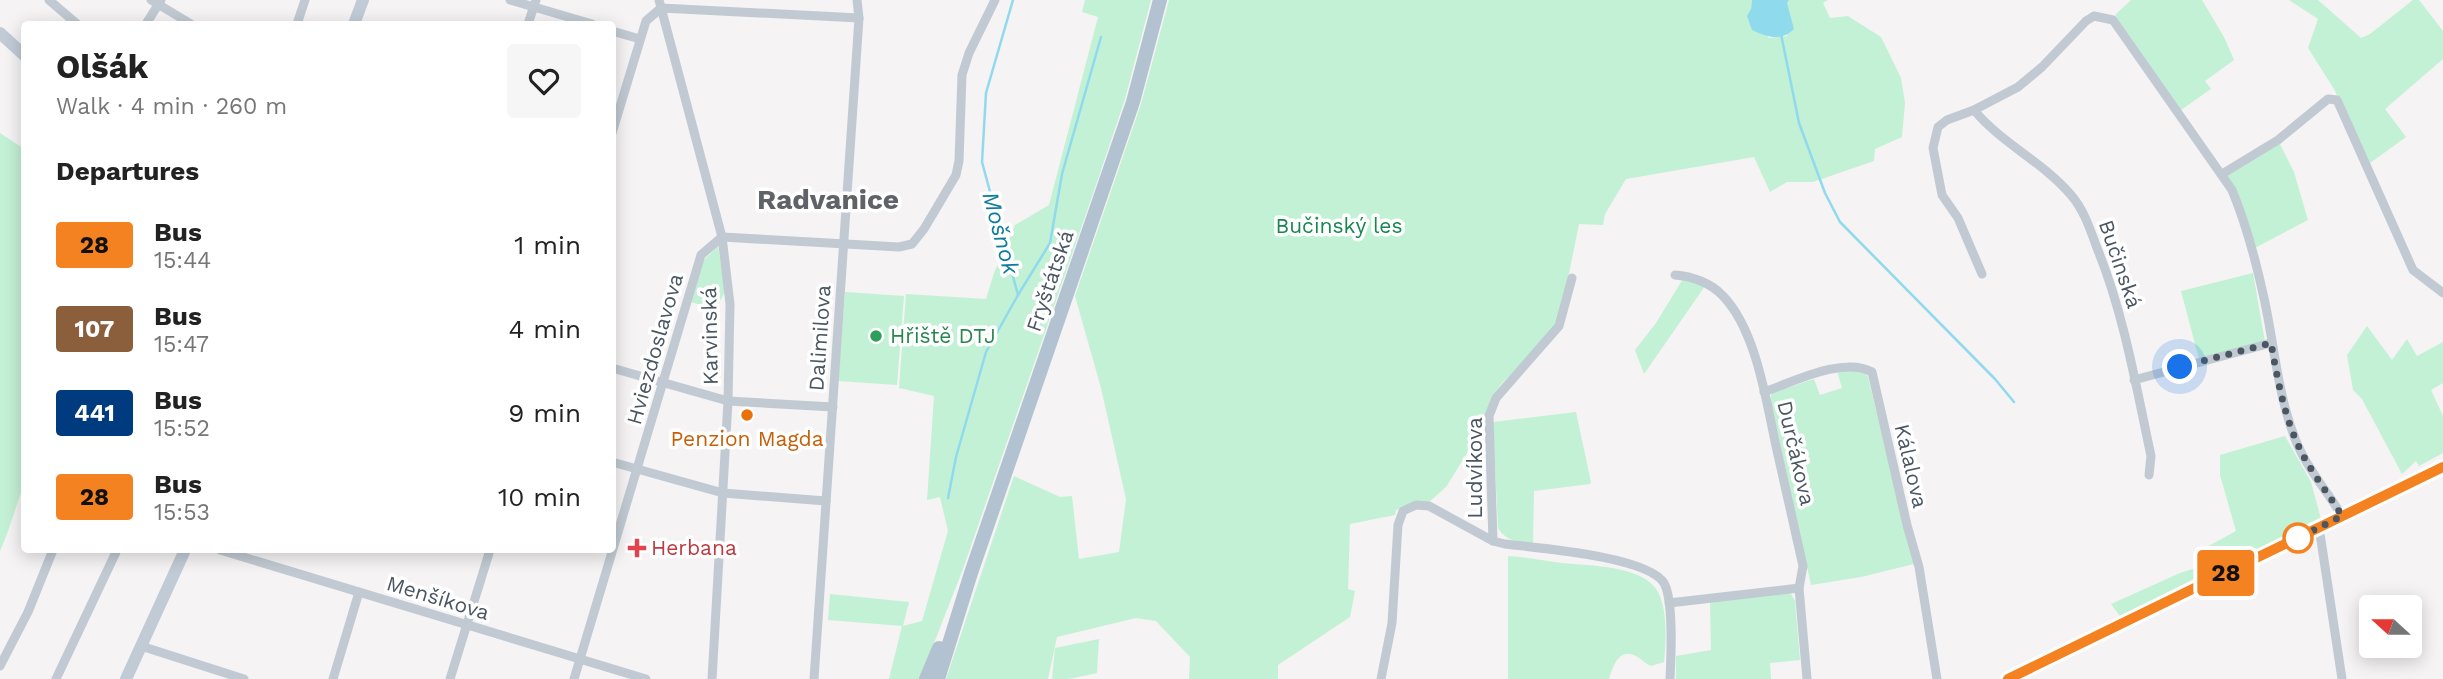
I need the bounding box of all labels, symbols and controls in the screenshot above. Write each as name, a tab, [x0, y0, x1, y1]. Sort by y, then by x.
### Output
button: heart	[507, 44, 581, 118]
text: Olšák	[56, 47, 148, 86]
text: Walk · 4 min · 260 m	[56, 93, 287, 120]
text: Departures	[56, 156, 199, 186]
district label: Radvanice	[757, 183, 899, 216]
water label: Mošnok	[977, 189, 1025, 279]
park label: Bučinský les	[1275, 213, 1403, 238]
street label: Bučinská	[2094, 216, 2147, 311]
text: Bus	[154, 217, 202, 247]
street label: Fryštátská	[1020, 227, 1079, 335]
text: 1 min	[514, 230, 581, 260]
text: 28	[80, 231, 109, 259]
text: 15:44	[154, 247, 211, 274]
street label: Hviezdoslavova	[621, 270, 688, 427]
street label: Dalimilova	[803, 284, 836, 392]
street label: Karvinská	[696, 287, 723, 385]
text: Bus	[154, 301, 202, 331]
text: 4 min	[508, 314, 581, 344]
text: 107	[75, 315, 114, 343]
place label: Hřiště DTJ	[890, 323, 996, 348]
marker: Hřiště DTJ	[868, 328, 884, 344]
text: 15:47	[154, 331, 209, 358]
your location	[2162, 349, 2197, 384]
text: Bus	[154, 385, 202, 415]
text: 9 min	[508, 398, 581, 428]
street label: Durčákova	[1772, 398, 1821, 508]
text: 441	[74, 399, 115, 427]
marker: Penzion Magda	[739, 407, 755, 423]
text: 15:52	[154, 415, 210, 442]
street label: Ludvíkova	[1462, 417, 1487, 519]
street label: Kálalova	[1890, 422, 1933, 510]
place label: Penzion Magda	[670, 426, 824, 451]
text: Bus	[154, 469, 202, 499]
text: 10 min	[498, 482, 581, 512]
text: 28	[80, 483, 109, 511]
text: 15:53	[154, 499, 210, 526]
unlabelled marker	[2283, 523, 2313, 553]
place label: Herbana	[651, 535, 737, 560]
marker: Herbana	[629, 540, 645, 556]
line badge: 28	[2194, 550, 2258, 596]
text: 28	[2211, 559, 2241, 587]
street label: Menšíkova	[384, 570, 493, 625]
north arrow	[2359, 595, 2422, 658]
map controls	[2359, 595, 2422, 658]

